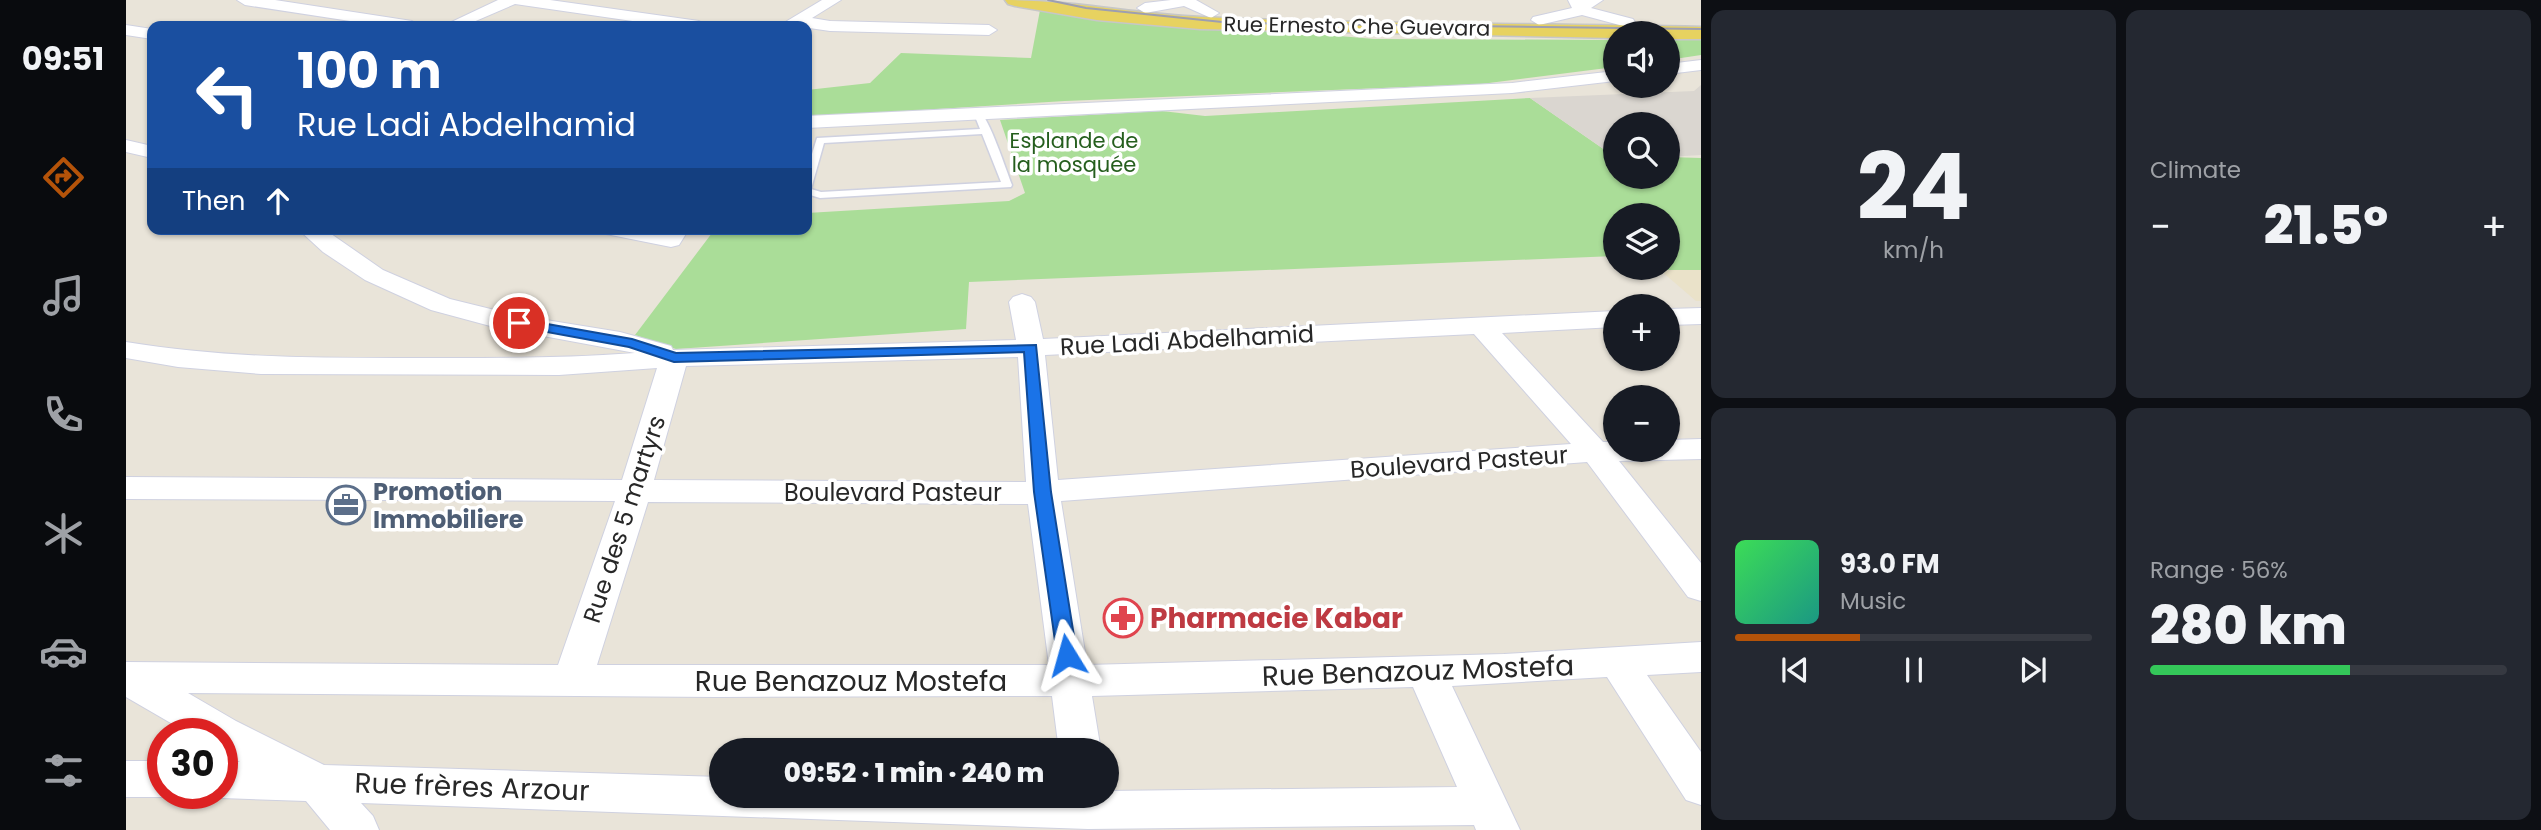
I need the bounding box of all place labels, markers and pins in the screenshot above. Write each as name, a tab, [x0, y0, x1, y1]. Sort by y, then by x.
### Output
pin	[489, 293, 549, 353]
place label: Promotion Immobiliere	[373, 475, 524, 536]
office icon: Promotion Immobiliere	[325, 484, 367, 526]
pharmacy icon: Pharmacie Kabar	[1102, 597, 1144, 639]
place label: Pharmacie Kabar	[1150, 599, 1403, 638]

